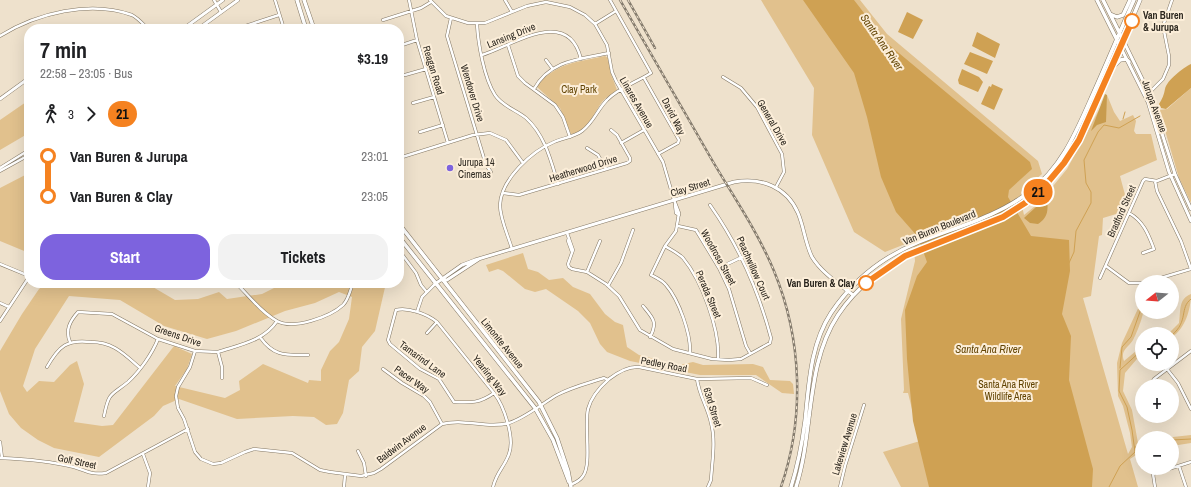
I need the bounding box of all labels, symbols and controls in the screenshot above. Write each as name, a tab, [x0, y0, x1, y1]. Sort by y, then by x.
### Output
place label: Van Buren & Jurupa	[1143, 9, 1184, 34]
water label: Santa Ana River	[857, 11, 907, 74]
marker: Van Buren & Jurupa	[1124, 13, 1140, 29]
street label: Lansing Drive	[485, 20, 538, 51]
text: 7 min	[40, 35, 87, 65]
street label: Reagan Road	[420, 44, 447, 96]
text: $3.19	[357, 48, 388, 69]
street label: Wendover Drive	[458, 63, 488, 124]
text: 22:58 – 23:05 · Bus	[40, 65, 132, 82]
street label: Linares Avenue	[617, 74, 657, 130]
street label: Jurupa Avenue	[1139, 78, 1170, 134]
park label: Clay Park	[561, 83, 598, 96]
street label: David Way	[659, 96, 689, 138]
street label: General Drive	[754, 97, 791, 148]
icon: walk	[40, 103, 62, 125]
icon: forward	[80, 103, 102, 125]
text: 21	[116, 105, 129, 123]
text: 3	[68, 106, 74, 123]
text: Van Buren & Jurupa	[70, 146, 188, 167]
text: 23:01	[361, 148, 388, 165]
street label: Heatherwood Drive	[547, 152, 619, 185]
place label: Jurupa 14 Cinemas	[458, 156, 495, 181]
marker: Jurupa 14 Cinemas	[445, 163, 455, 173]
street label: Clay Street	[669, 175, 712, 200]
line badge: 21	[1020, 179, 1056, 205]
text: 21	[1032, 183, 1044, 201]
street label: Bradford Street	[1104, 183, 1139, 239]
text: Van Buren & Clay	[70, 186, 173, 207]
text: 23:05	[361, 188, 388, 205]
street label: Van Buren Boulevard	[901, 207, 977, 248]
street label: Woodrose Street	[698, 227, 739, 288]
button: Start	[40, 234, 210, 280]
button: Tickets	[218, 234, 388, 280]
street label: Peachwillow Court	[734, 235, 774, 303]
street label: Perada Street	[693, 268, 725, 321]
marker: Van Buren & Clay	[858, 275, 874, 291]
north arrow	[1135, 275, 1179, 319]
map controls	[1135, 275, 1179, 475]
place label: Van Buren & Clay	[787, 277, 855, 290]
street label: Limonite Avenue	[478, 315, 527, 372]
street label: Greens Drive	[153, 321, 203, 350]
button: locate	[1135, 327, 1179, 371]
street label: Tamarind Lane	[397, 338, 449, 381]
water label: Santa Ana River	[955, 342, 1022, 356]
street label: Yearling Way	[470, 352, 510, 399]
street label: Pedley Road	[640, 354, 688, 375]
street label: Pacer Way	[392, 363, 432, 397]
park label: Santa Ana River Wildlife Area	[978, 378, 1038, 403]
button: +	[1135, 379, 1179, 423]
street label: 63rd Street	[700, 386, 725, 429]
street label: Lakeview Avenue	[829, 411, 860, 477]
street label: Baldwin Avenue	[374, 420, 429, 466]
button: −	[1135, 431, 1179, 475]
street label: Golf Street	[56, 451, 98, 472]

